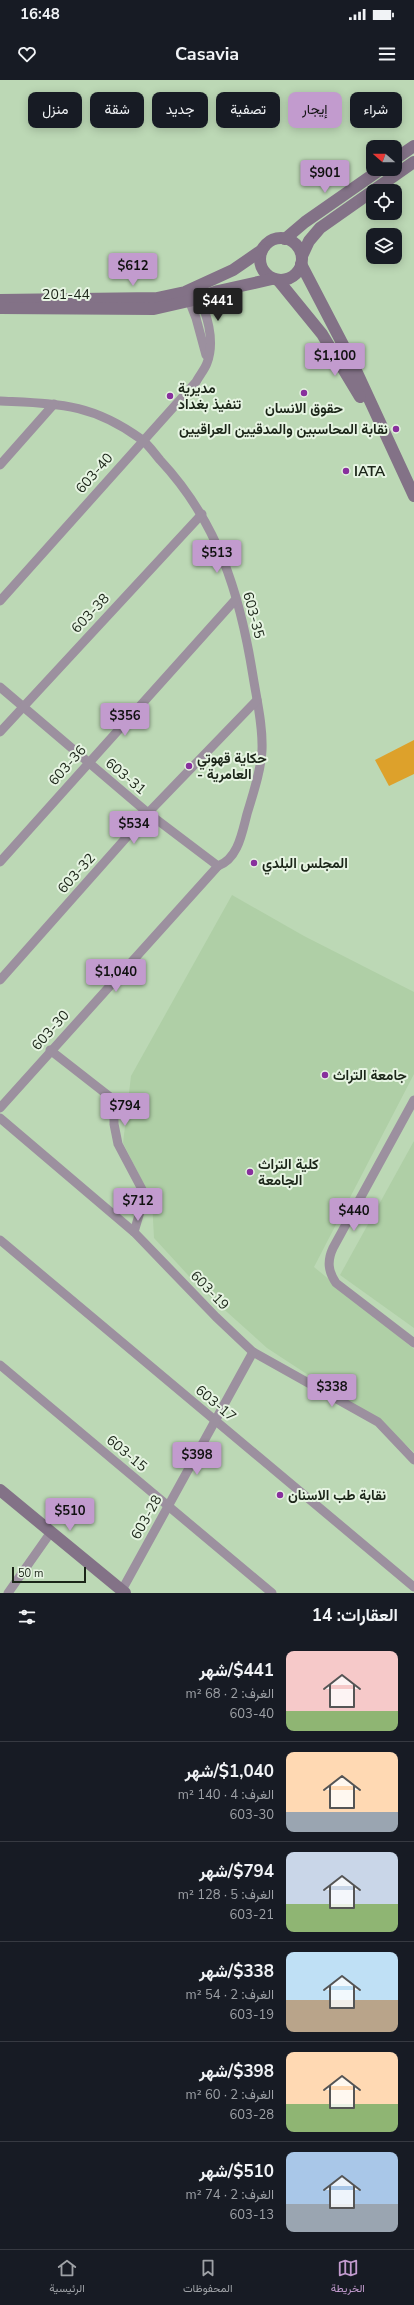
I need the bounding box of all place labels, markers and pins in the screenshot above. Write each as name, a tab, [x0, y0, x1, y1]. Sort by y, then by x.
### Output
pin: $901	[301, 160, 349, 194]
pin: $612	[109, 253, 157, 287]
pin: $441	[194, 288, 242, 322]
pin: $1,100	[302, 343, 368, 377]
place label: مديرية تنفيذ بغداد	[178, 379, 242, 414]
marker: حقوق الانسان	[299, 388, 309, 398]
marker: مديرية تنفيذ بغداد	[165, 391, 175, 401]
place label: حقوق الانسان	[265, 399, 343, 418]
place label: نقابة المحاسبين والمدقيين العراقيين	[179, 420, 388, 439]
marker: نقابة المحاسبين والمدقيين العراقيين	[391, 424, 401, 434]
place label: IATA	[354, 462, 386, 481]
marker: IATA	[341, 466, 351, 476]
pin: $513	[193, 540, 241, 574]
pin: $356	[101, 703, 149, 737]
place label: حكاية قهوتي - العامرية	[197, 749, 267, 784]
marker: حكاية قهوتي - العامرية	[184, 761, 194, 771]
pin: $534	[110, 811, 158, 845]
place label: المجلس البلدي	[262, 854, 348, 875]
marker: المجلس البلدي	[249, 858, 259, 868]
pin: $1,040	[83, 959, 149, 993]
place label: جامعة التراث	[333, 1066, 407, 1085]
marker: جامعة التراث	[320, 1070, 330, 1080]
pin: $794	[101, 1093, 149, 1127]
place label: كلية التراث الجامعة	[258, 1155, 319, 1190]
marker: كلية التراث الجامعة	[245, 1167, 255, 1177]
pin: $712	[114, 1188, 162, 1222]
pin: $440	[330, 1198, 378, 1232]
pin: $338	[308, 1374, 356, 1408]
pin: $398	[173, 1442, 221, 1476]
place label: نقابة طب الاسنان	[288, 1486, 386, 1505]
marker: نقابة طب الاسنان	[275, 1490, 285, 1500]
pin: $510	[46, 1498, 94, 1532]

